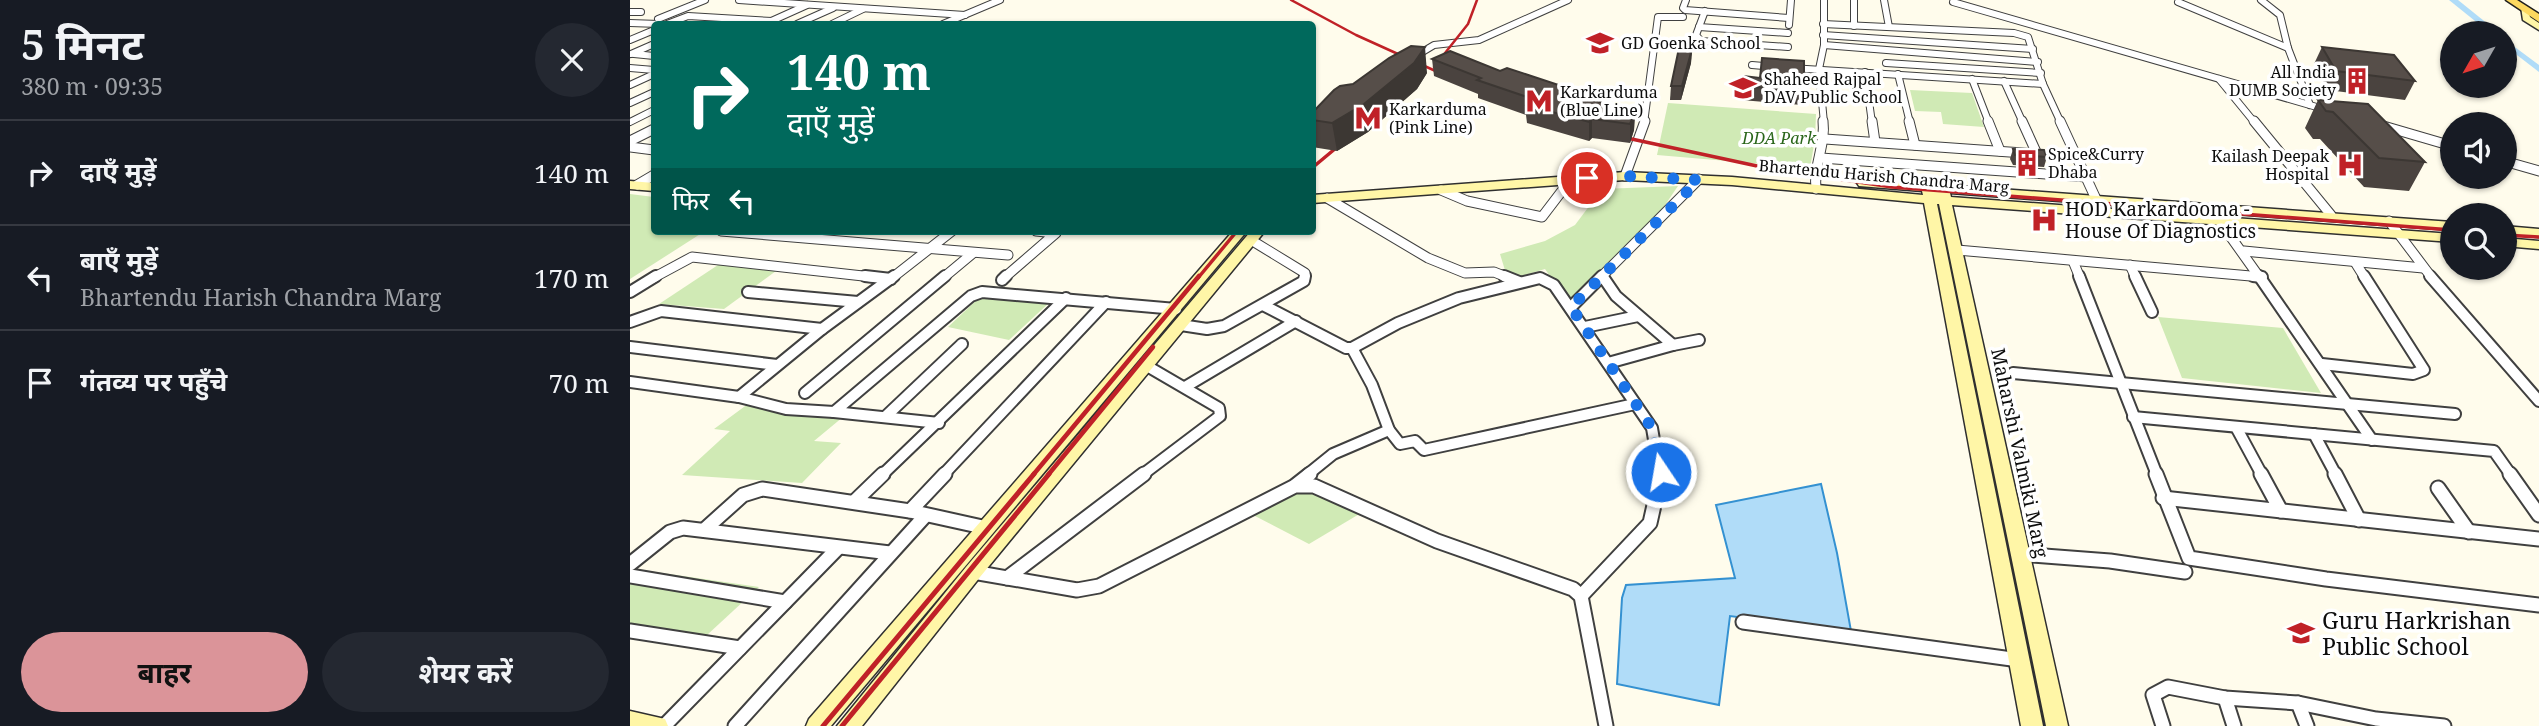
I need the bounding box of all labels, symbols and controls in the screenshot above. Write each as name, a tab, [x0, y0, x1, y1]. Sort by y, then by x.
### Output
text: 5 मिनट	[21, 15, 144, 72]
north arrow	[2440, 21, 2516, 98]
map controls	[2440, 21, 2517, 280]
button: close	[535, 23, 609, 97]
school or university icon: GD Goenka School	[1585, 28, 1615, 58]
place label: GD Goenka School	[1621, 32, 1760, 54]
text: 140 m	[787, 38, 931, 104]
icon: right	[672, 49, 763, 140]
place label: All India DUMB Society	[2229, 61, 2337, 101]
building icon: All India DUMB Society	[2342, 66, 2372, 96]
place label: Shaheed Rajpal DAV Public School	[1764, 68, 1902, 108]
text: 380 m · 09:35	[21, 70, 163, 102]
school or university icon: Shaheed Rajpal DAV Public School	[1728, 73, 1758, 103]
place label: Karkarduma (Blue Line)	[1560, 81, 1658, 121]
metro station icon: Karkarduma (Blue Line)	[1524, 86, 1554, 116]
place label: Karkarduma (Pink Line)	[1389, 98, 1487, 138]
text: दाएँ मुड़ें	[787, 101, 875, 144]
metro station icon: Karkarduma (Pink Line)	[1353, 103, 1383, 133]
button: sound	[2440, 112, 2517, 189]
park label: DDA Park	[1741, 127, 1817, 149]
place label: Spice&Curry Dhaba	[2048, 143, 2145, 183]
place label: Kailash Deepak Hospital	[2211, 145, 2330, 185]
pin	[1557, 148, 1617, 208]
building icon: Spice&Curry Dhaba	[2012, 148, 2042, 178]
hospital icon: Kailash Deepak Hospital	[2335, 150, 2365, 180]
text: दाएँ मुड़ें	[80, 153, 157, 189]
icon: right	[21, 154, 59, 192]
street label: Bhartendu Harish Chandra Marg	[1758, 154, 2011, 198]
text: 140 m	[534, 155, 609, 191]
icon: arrive	[1568, 159, 1606, 197]
text: फिर	[672, 182, 709, 218]
icon: left	[723, 182, 761, 220]
place label: HOD Karkardooma - House Of Diagnostics	[2065, 196, 2256, 244]
button: search	[2440, 203, 2517, 280]
hospital icon: HOD Karkardooma - House Of Diagnostics	[2029, 205, 2059, 235]
text: बाएँ मुड़ें	[80, 242, 158, 278]
icon: left	[21, 259, 59, 297]
text: 170 m	[534, 260, 609, 296]
text: Bhartendu Harish Chandra Marg	[80, 281, 441, 313]
street label: Maharshi Valmiki Marg	[1985, 346, 2055, 560]
text: गंतव्य पर पहुँचे	[80, 363, 227, 399]
icon: arrive	[21, 364, 59, 402]
text: 70 m	[549, 365, 609, 401]
position arrow	[1624, 435, 1698, 509]
place label: Guru Harkrishan Public School	[2322, 604, 2511, 662]
school or university icon: Guru Harkrishan Public School	[2286, 618, 2316, 648]
button: बाहर	[21, 632, 308, 712]
button: शेयर करें	[322, 632, 609, 712]

